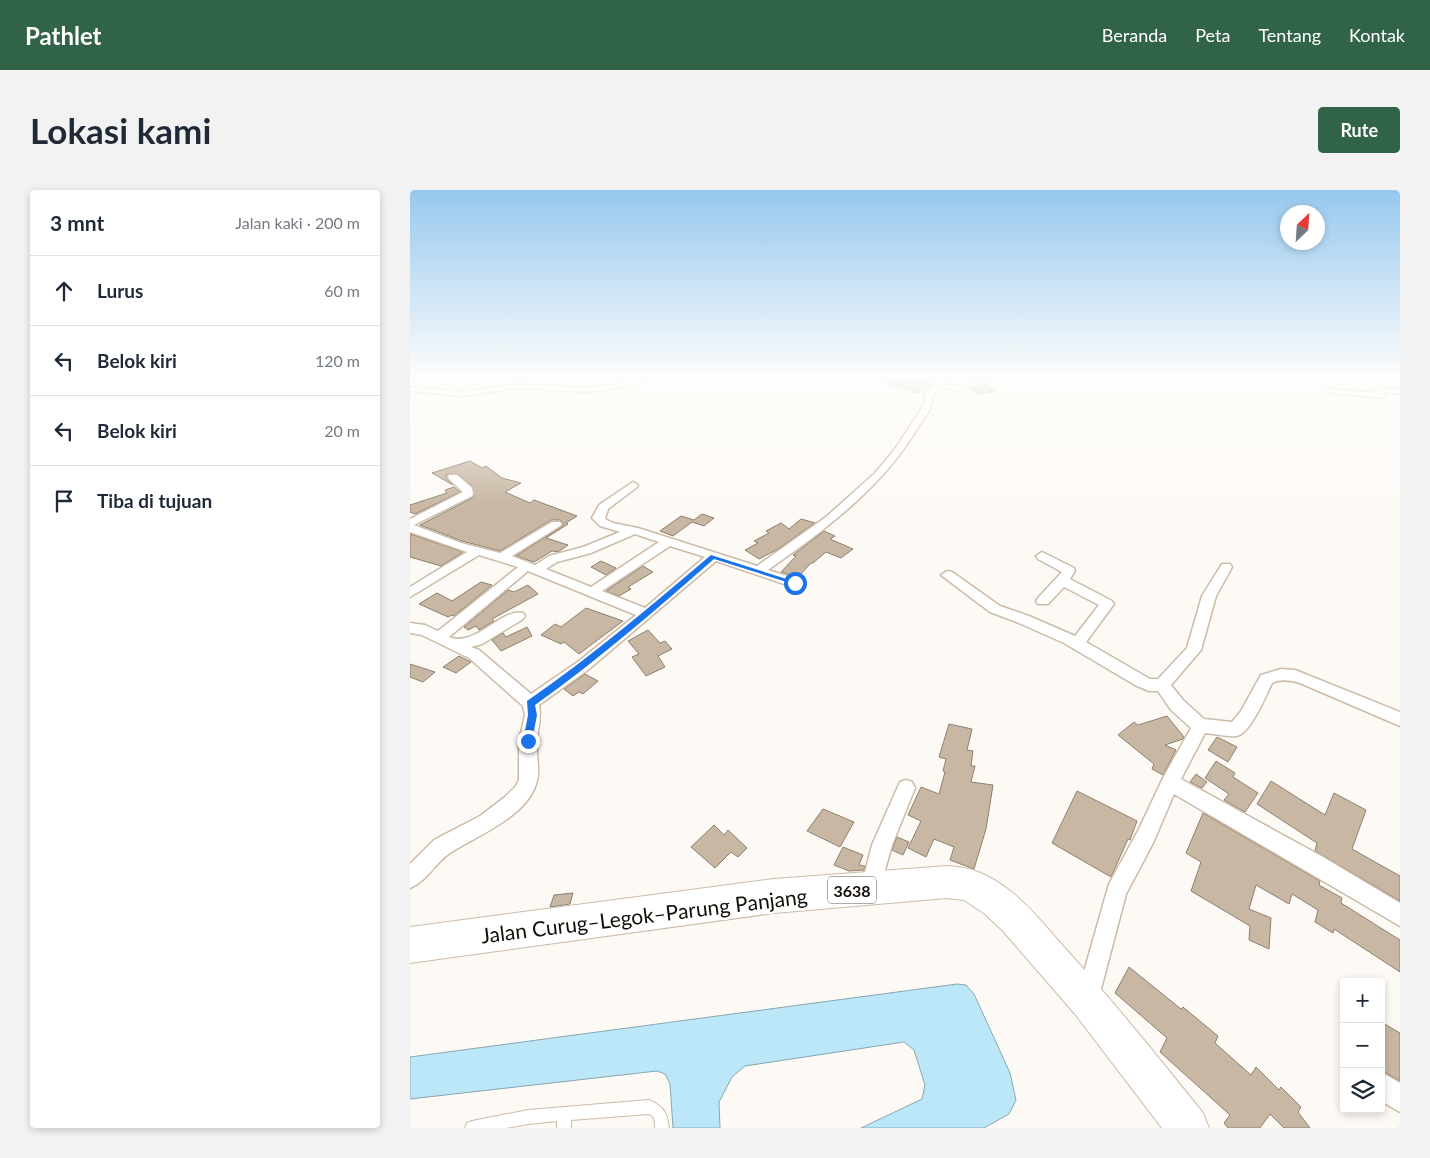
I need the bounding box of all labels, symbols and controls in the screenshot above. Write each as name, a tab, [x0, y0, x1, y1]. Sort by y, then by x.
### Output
text: Pathlet	[25, 21, 102, 50]
text: Beranda	[1102, 24, 1167, 46]
text: Peta	[1195, 24, 1230, 46]
text: Tentang	[1258, 24, 1321, 46]
text: Kontak	[1349, 24, 1405, 46]
button: Rute	[1318, 107, 1400, 153]
text: Lokasi kami	[30, 109, 211, 151]
north arrow	[1280, 205, 1325, 250]
text: 3 mnt	[50, 210, 104, 235]
text: Jalan kaki · 200 m	[235, 213, 360, 232]
icon: ahead	[50, 277, 78, 305]
text: Lurus	[97, 279, 143, 302]
text: 60 m	[324, 281, 360, 300]
icon: left	[50, 347, 78, 375]
text: Belok kiri	[97, 349, 177, 372]
text: 120 m	[315, 351, 360, 370]
icon: left	[50, 417, 78, 445]
text: Belok kiri	[97, 419, 177, 442]
text: 20 m	[324, 421, 360, 440]
icon: arrive	[50, 487, 78, 515]
text: Tiba di tujuan	[97, 489, 212, 512]
route start	[784, 572, 807, 595]
route end	[517, 730, 540, 753]
road number: 3638	[828, 876, 876, 904]
street label: Jalan Curug–Legok–Parung Panjang	[479, 883, 809, 947]
map controls	[1340, 978, 1385, 1113]
button: +	[1340, 978, 1385, 1023]
button: −	[1340, 1023, 1385, 1068]
button: layers	[1340, 1068, 1385, 1113]

